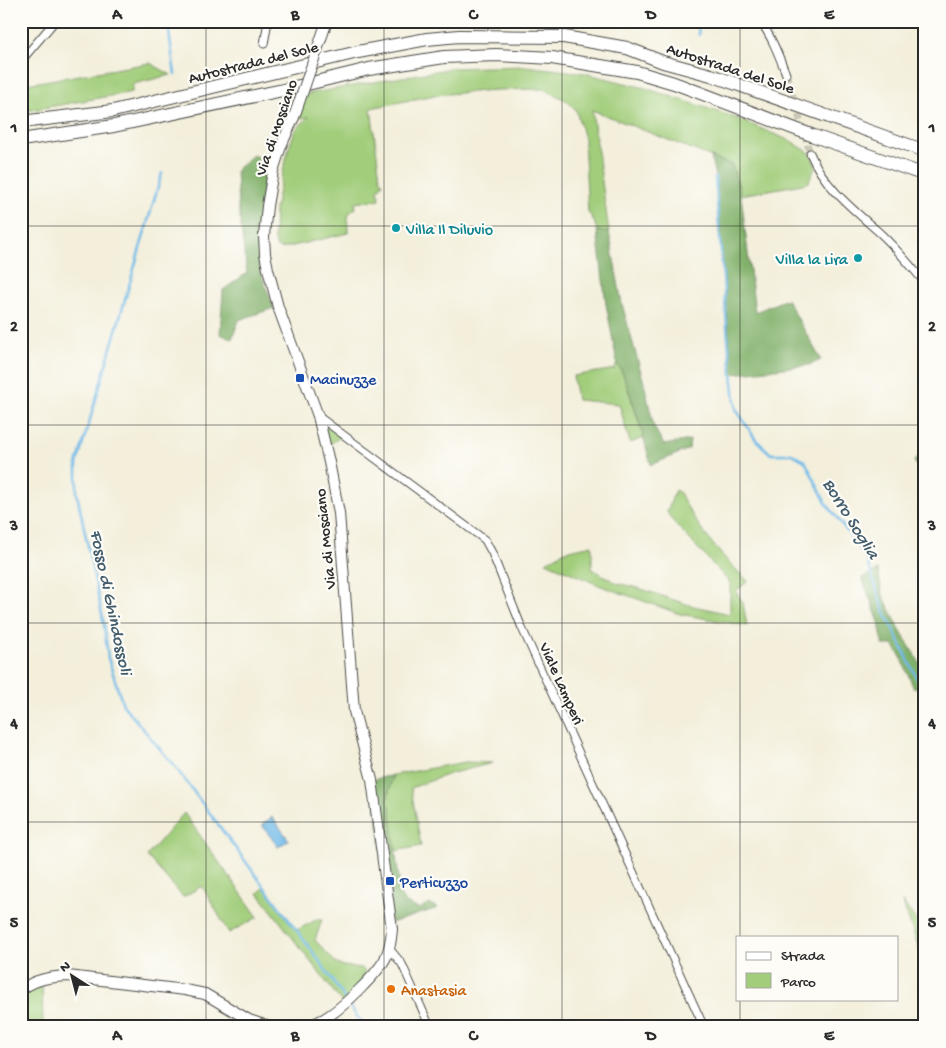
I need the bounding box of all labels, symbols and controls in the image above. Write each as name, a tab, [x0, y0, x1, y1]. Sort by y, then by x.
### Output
text: A	[111, 7, 123, 26]
text: B	[290, 7, 300, 26]
text: C	[468, 7, 479, 26]
text: D	[644, 7, 657, 26]
text: E	[824, 7, 835, 26]
street label: Autostrada del Sole	[187, 39, 322, 90]
street label: Autostrada del Sole	[664, 41, 797, 100]
street label: Via di Mosciano	[253, 77, 304, 180]
text: 1	[10, 120, 17, 139]
text: 1	[928, 120, 935, 139]
marker: Villa Il Diluvio	[390, 222, 402, 234]
place label: Villa Il Diluvio	[405, 222, 493, 241]
place label: Villa la Lira	[775, 252, 849, 271]
marker: Villa la Lira	[852, 252, 864, 264]
text: 2	[10, 319, 18, 338]
text: 2	[928, 319, 936, 338]
marker: Macinuzze	[294, 372, 306, 384]
place label: Macinuzze	[310, 372, 377, 391]
water label: Borro Soglia	[817, 475, 883, 564]
street label: Via di Mosciano	[313, 488, 342, 591]
text: 3	[9, 518, 18, 537]
text: 3	[927, 518, 936, 537]
water label: Fosso di Ghindossoli	[84, 528, 136, 679]
street label: Viale Lamperi	[533, 639, 586, 729]
text: 4	[9, 716, 18, 735]
text: 4	[927, 716, 936, 735]
marker: Perticuzzo	[384, 875, 396, 887]
place label: Perticuzzo	[399, 875, 468, 894]
text: 5	[10, 915, 19, 934]
text: 5	[928, 915, 937, 934]
legend	[736, 936, 898, 1000]
text: Strada	[781, 948, 826, 966]
north arrow	[48, 950, 98, 1000]
text: N	[57, 958, 75, 977]
text: Parco	[780, 974, 816, 992]
marker: Anastasia	[385, 983, 397, 995]
place label: Anastasia	[401, 983, 468, 1002]
text: A	[111, 1028, 123, 1047]
text: B	[290, 1028, 300, 1047]
text: C	[468, 1028, 479, 1047]
text: D	[644, 1028, 657, 1047]
text: E	[824, 1028, 835, 1047]

